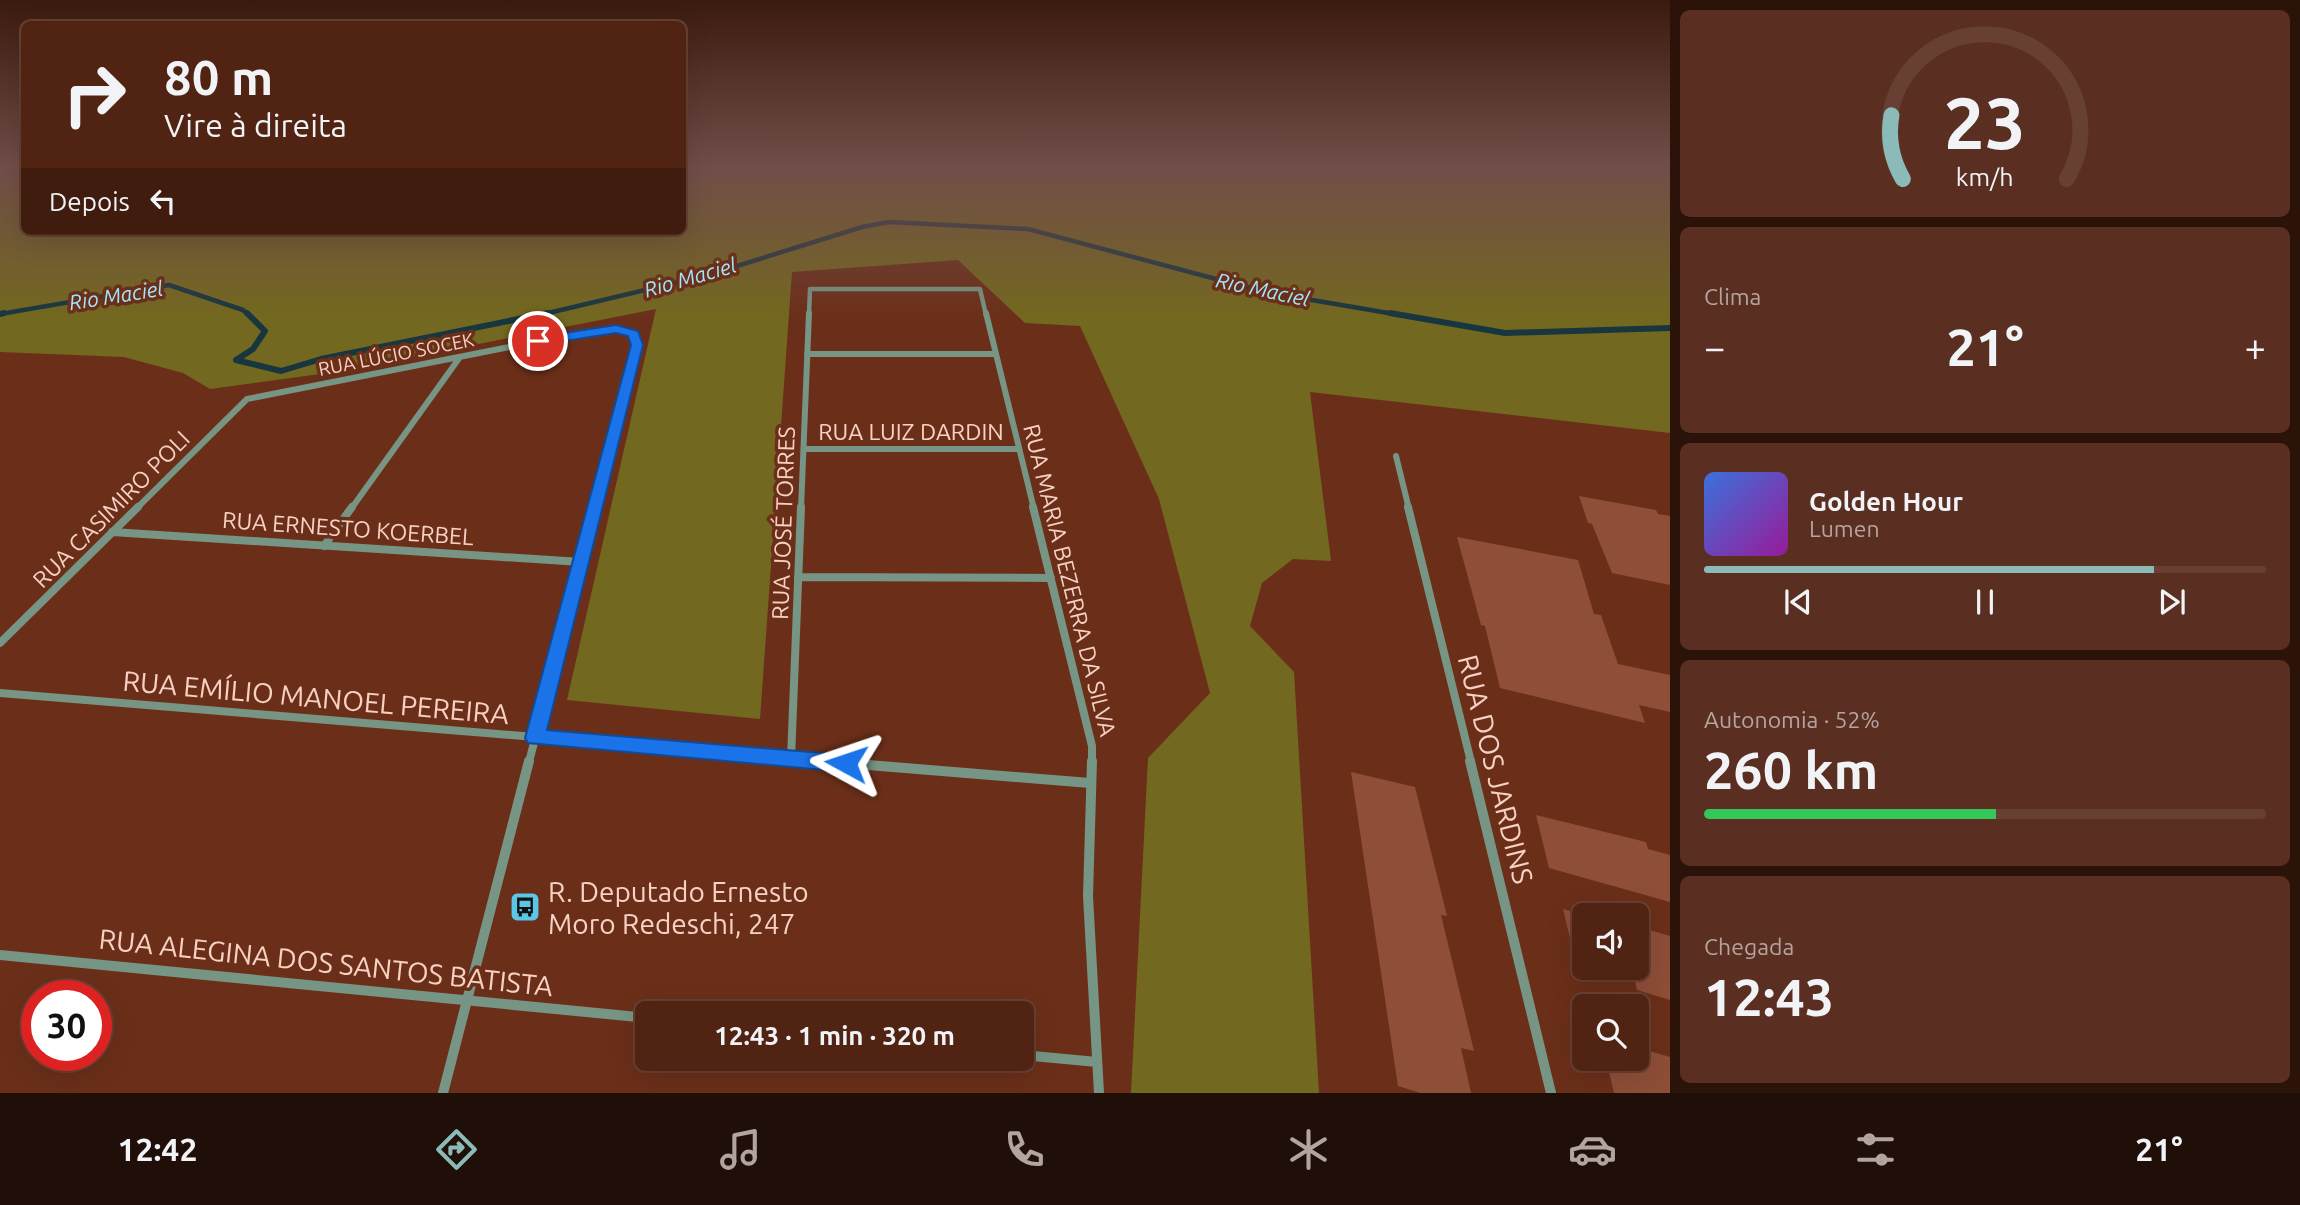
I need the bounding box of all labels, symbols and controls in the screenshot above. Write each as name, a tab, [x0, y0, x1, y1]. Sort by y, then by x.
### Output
icon: right	[49, 49, 140, 140]
text: 80 m	[164, 49, 273, 104]
text: 23	[1944, 82, 2026, 164]
text: Vire à direita	[164, 107, 347, 143]
text: km/h	[1956, 163, 2014, 191]
icon: left	[144, 182, 182, 220]
text: Depois	[49, 187, 130, 216]
water label: Rio Maciel	[641, 252, 739, 302]
water label: Rio Maciel	[1214, 267, 1312, 311]
water label: Rio Maciel	[67, 276, 165, 314]
text: Clima	[1704, 284, 1761, 309]
pin	[508, 311, 568, 371]
text: 21°	[1946, 318, 2024, 376]
icon: arrive	[519, 322, 557, 360]
text: −	[1704, 326, 1725, 368]
text: +	[2245, 326, 2266, 368]
street label: RUA LÚCIO SOCEK	[316, 328, 476, 380]
street label: RUA LUIZ DARDIN	[818, 419, 1004, 444]
street label: RUA MARIA BEZERRA DA SILVA	[1019, 421, 1121, 739]
street label: RUA CASIMIRO POLI	[28, 426, 194, 592]
street label: RUA JOSÉ TORRES	[766, 426, 799, 620]
text: Golden Hour	[1809, 487, 1963, 516]
street label: RUA ERNESTO KOERBEL	[221, 507, 475, 549]
text: Lumen	[1809, 516, 1880, 541]
icon: previous	[1779, 583, 1817, 621]
icon: pause	[1966, 583, 2004, 621]
icon: next	[2153, 583, 2191, 621]
street label: RUA DOS JARDINS	[1453, 651, 1539, 887]
street label: RUA EMÍLIO MANOEL PEREIRA	[121, 664, 511, 729]
text: Autonomia · 52%	[1704, 707, 1880, 732]
position arrow	[809, 726, 883, 800]
text: 260 km	[1704, 741, 1878, 799]
place label: R. Deputado Ernesto Moro Redeschi, 247	[548, 876, 809, 939]
bus stop icon: R. Deputado Ernesto Moro Redeschi, 247	[508, 890, 542, 924]
map controls	[1572, 903, 1649, 1071]
button: sound	[1572, 903, 1649, 980]
street label: RUA ALEGINA DOS SANTOS BATISTA	[97, 923, 555, 1001]
text: Chegada	[1704, 934, 1794, 959]
text: 12:43	[1704, 968, 1834, 1026]
speed limit sign: 30	[21, 980, 112, 1071]
button: search	[1572, 994, 1649, 1071]
text: 12:43 · 1 min · 320 m	[714, 1021, 955, 1050]
icon: directions	[432, 1125, 481, 1174]
icon: music	[716, 1125, 765, 1174]
icon: phone	[1000, 1125, 1049, 1174]
icon: climate	[1284, 1125, 1333, 1174]
icon: car	[1568, 1125, 1617, 1174]
icon: filters	[1851, 1125, 1900, 1174]
text: 12:42	[117, 1131, 197, 1167]
text: 21°	[2135, 1131, 2183, 1167]

